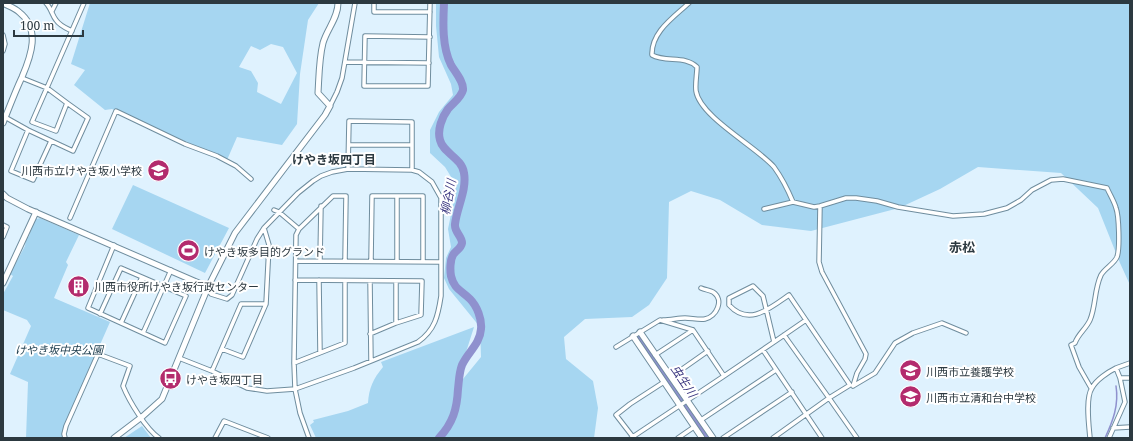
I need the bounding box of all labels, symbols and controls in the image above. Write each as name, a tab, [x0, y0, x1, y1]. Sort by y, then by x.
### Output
scale bar	[14, 12, 83, 38]
text: 100 m	[20, 17, 55, 34]
district label: けやき坂四丁目	[292, 151, 376, 168]
school or university icon: 川西市立けやき坂小学校	[145, 157, 171, 183]
place label: 川西市立けやき坂小学校	[21, 163, 142, 178]
water label: 柳谷川	[436, 176, 460, 216]
sports icon: けやき坂多目的グランド	[175, 238, 201, 264]
district label: 赤松	[949, 238, 975, 256]
place label: けやき坂多目的グランド	[204, 244, 325, 259]
building icon: 川西市役所けやき坂行政センター	[65, 273, 91, 299]
place label: 川西市役所けやき坂行政センター	[94, 279, 259, 294]
park label: けやき坂中央公園	[15, 342, 105, 357]
school or university icon: 川西市立養護学校	[897, 358, 923, 384]
water label: 虫生川	[667, 361, 702, 402]
place label: 川西市立養護学校	[926, 364, 1014, 379]
bus stop icon: けやき坂四丁目	[157, 366, 183, 392]
place label: けやき坂四丁目	[186, 372, 263, 387]
school or university icon: 川西市立清和台中学校	[897, 384, 923, 410]
place label: 川西市立清和台中学校	[926, 390, 1036, 405]

